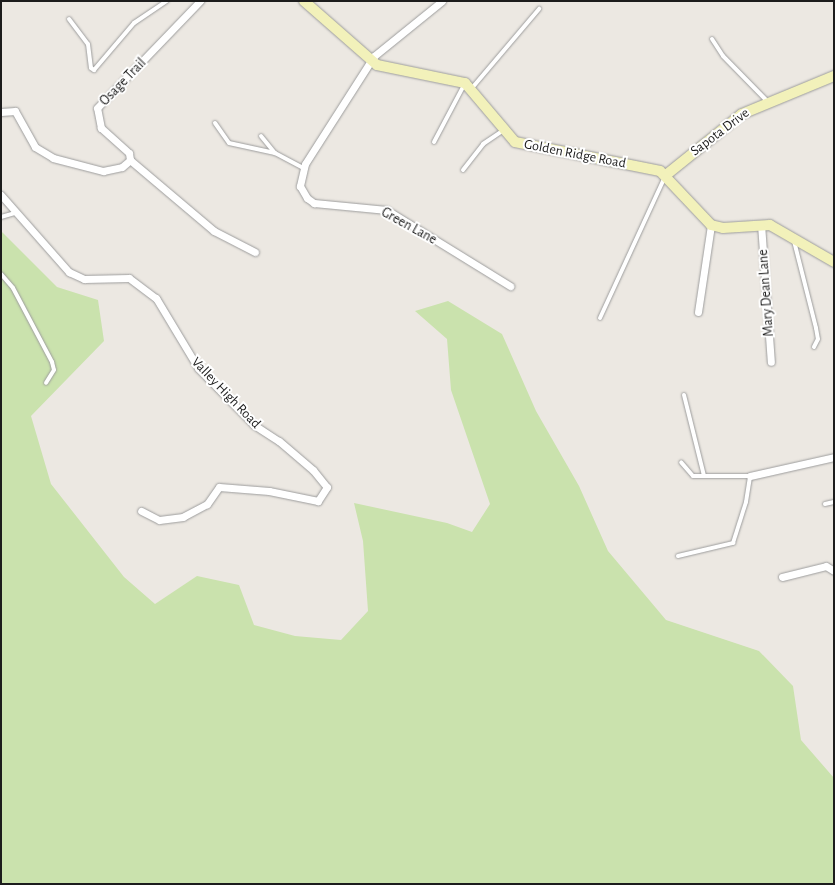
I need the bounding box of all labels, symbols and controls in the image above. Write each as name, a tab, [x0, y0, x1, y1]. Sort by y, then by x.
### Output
street label: Osage Trail	[96, 55, 150, 109]
street label: Sapota Drive	[687, 104, 753, 160]
street label: Golden Ridge Road	[523, 136, 627, 172]
street label: Green Lane	[378, 204, 440, 248]
street label: Mary Dean Lane	[755, 249, 777, 337]
street label: Valley High Road	[188, 354, 264, 432]

